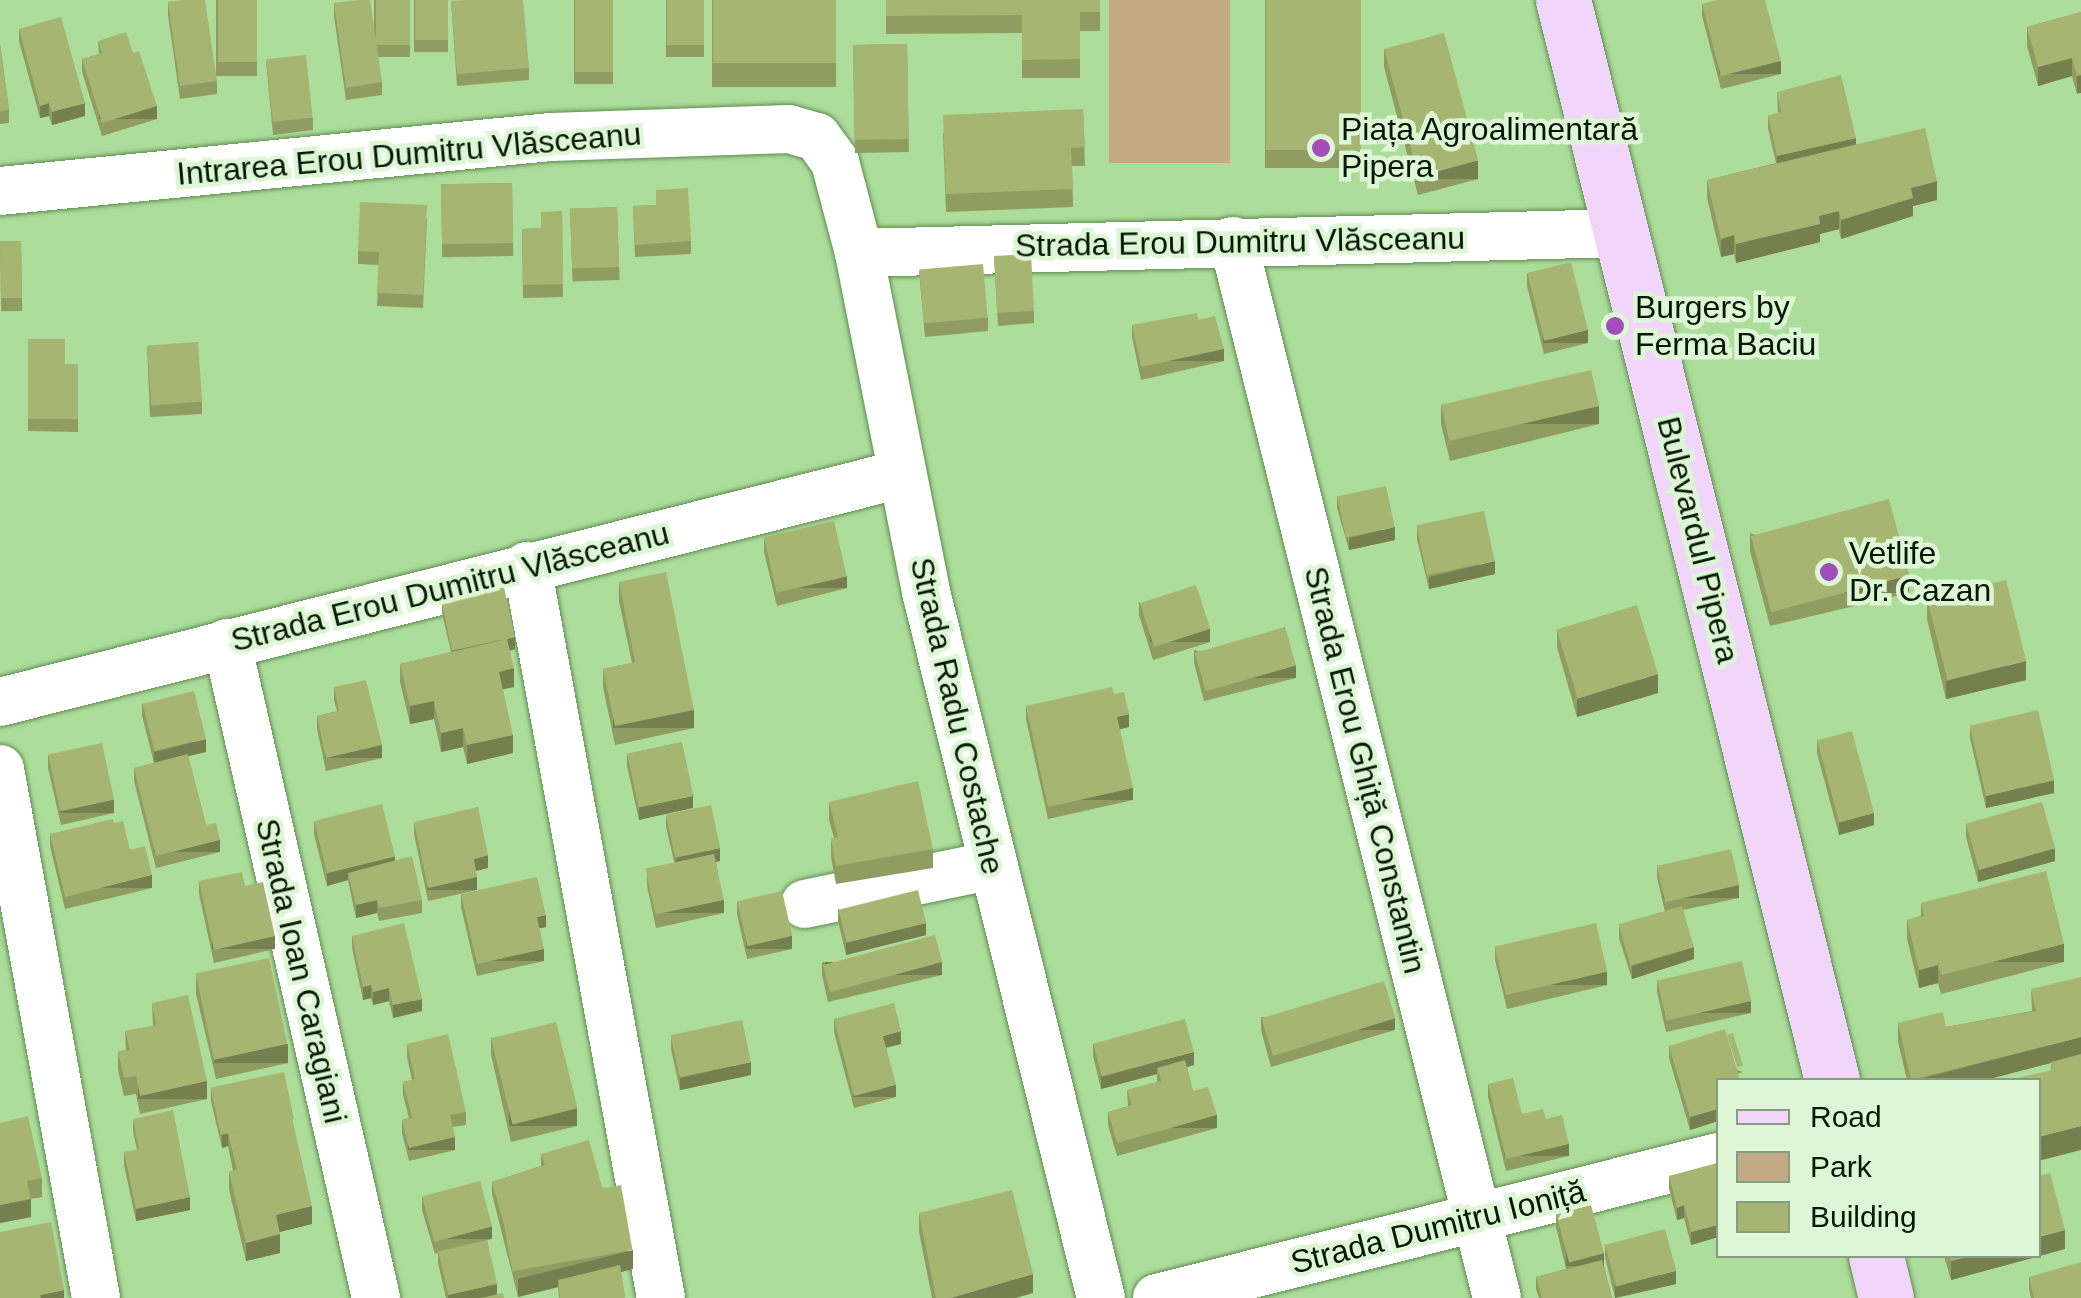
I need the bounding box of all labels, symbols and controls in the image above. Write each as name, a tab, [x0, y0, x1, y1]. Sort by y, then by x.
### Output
place label: Piața Agroalimentară Pipera	[1341, 111, 1640, 186]
street label: Intrarea Erou Dumitru Vlăsceanu	[175, 115, 643, 193]
marker: Piața Agroalimentară Pipera	[1310, 137, 1332, 159]
street label: Strada Erou Dumitru Vlăsceanu	[1015, 219, 1465, 265]
place label: Burgers by Ferma Baciu	[1635, 289, 1816, 364]
marker: Burgers by Ferma Baciu	[1604, 315, 1626, 337]
street label: Bulevardul Pipera	[1649, 413, 1747, 667]
street label: Strada Erou Dumitru Vlăsceanu	[227, 514, 673, 660]
place label: Vetlife Dr. Cazan	[1849, 535, 1991, 610]
street label: Strada Radu Costache	[902, 554, 1012, 878]
marker: Vetlife Dr. Cazan	[1818, 561, 1840, 583]
street label: Strada Erou Ghiță Constantin	[1296, 563, 1434, 977]
street label: Strada Ioan Caragiani	[247, 815, 355, 1127]
legend	[1716, 1078, 2041, 1258]
text: Road	[1810, 1100, 1882, 1133]
text: Park	[1810, 1150, 1872, 1183]
street label: Strada Dumitru Ioniță	[1287, 1172, 1589, 1282]
text: Building	[1810, 1200, 1917, 1233]

